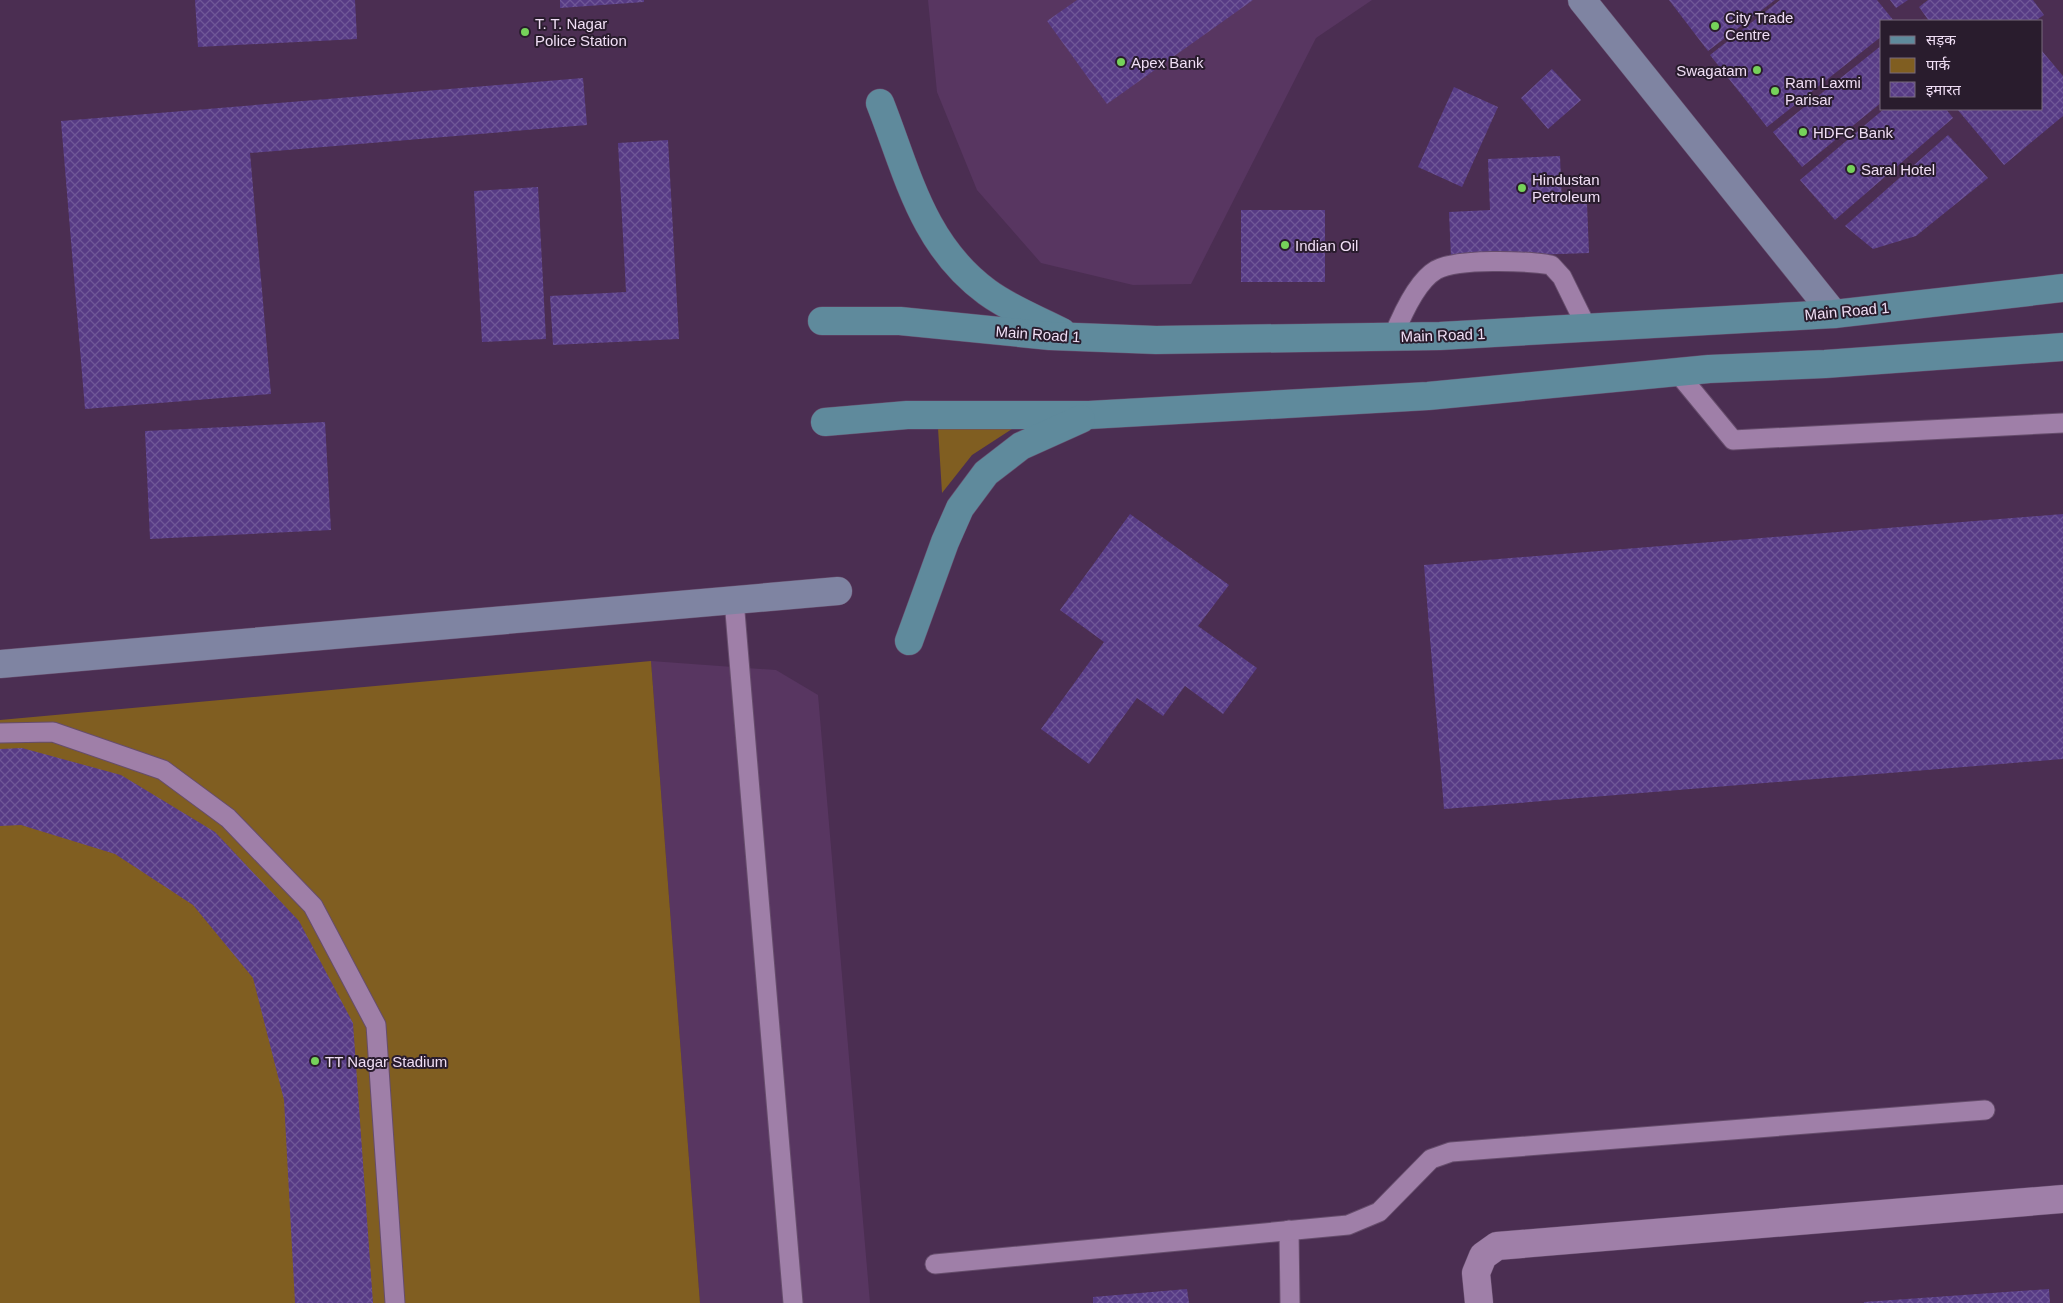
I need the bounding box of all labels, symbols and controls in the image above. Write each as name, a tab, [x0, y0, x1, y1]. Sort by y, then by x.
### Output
place label: City Trade Centre	[1725, 9, 1793, 43]
place label: T. T. Nagar Police Station	[535, 15, 627, 49]
marker: City Trade Centre	[1709, 20, 1721, 32]
legend	[1880, 20, 2043, 110]
marker: T. T. Nagar Police Station	[519, 26, 531, 38]
text: सड़क	[1926, 31, 1956, 48]
place label: Apex Bank	[1131, 54, 1204, 71]
marker: Apex Bank	[1115, 56, 1127, 68]
text: पार्क	[1926, 56, 1950, 73]
place label: Swagatam	[1676, 62, 1747, 79]
marker: Swagatam	[1751, 64, 1763, 76]
place label: Ram Laxmi Parisar	[1785, 74, 1861, 108]
text: इमारत	[1926, 81, 1961, 98]
marker: Ram Laxmi Parisar	[1769, 85, 1781, 97]
place label: HDFC Bank	[1813, 124, 1894, 141]
marker: HDFC Bank	[1797, 126, 1809, 138]
place label: Saral Hotel	[1861, 161, 1935, 178]
marker: Saral Hotel	[1845, 163, 1857, 175]
place label: Hindustan Petroleum	[1532, 171, 1600, 205]
marker: Hindustan Petroleum	[1516, 182, 1528, 194]
place label: Indian Oil	[1295, 237, 1358, 254]
marker: Indian Oil	[1279, 239, 1291, 251]
street label: Main Road 1	[1804, 299, 1890, 323]
street label: Main Road 1	[995, 323, 1081, 345]
street label: Main Road 1	[1400, 325, 1486, 345]
place label: TT Nagar Stadium	[325, 1053, 447, 1070]
marker: TT Nagar Stadium	[309, 1055, 321, 1067]

